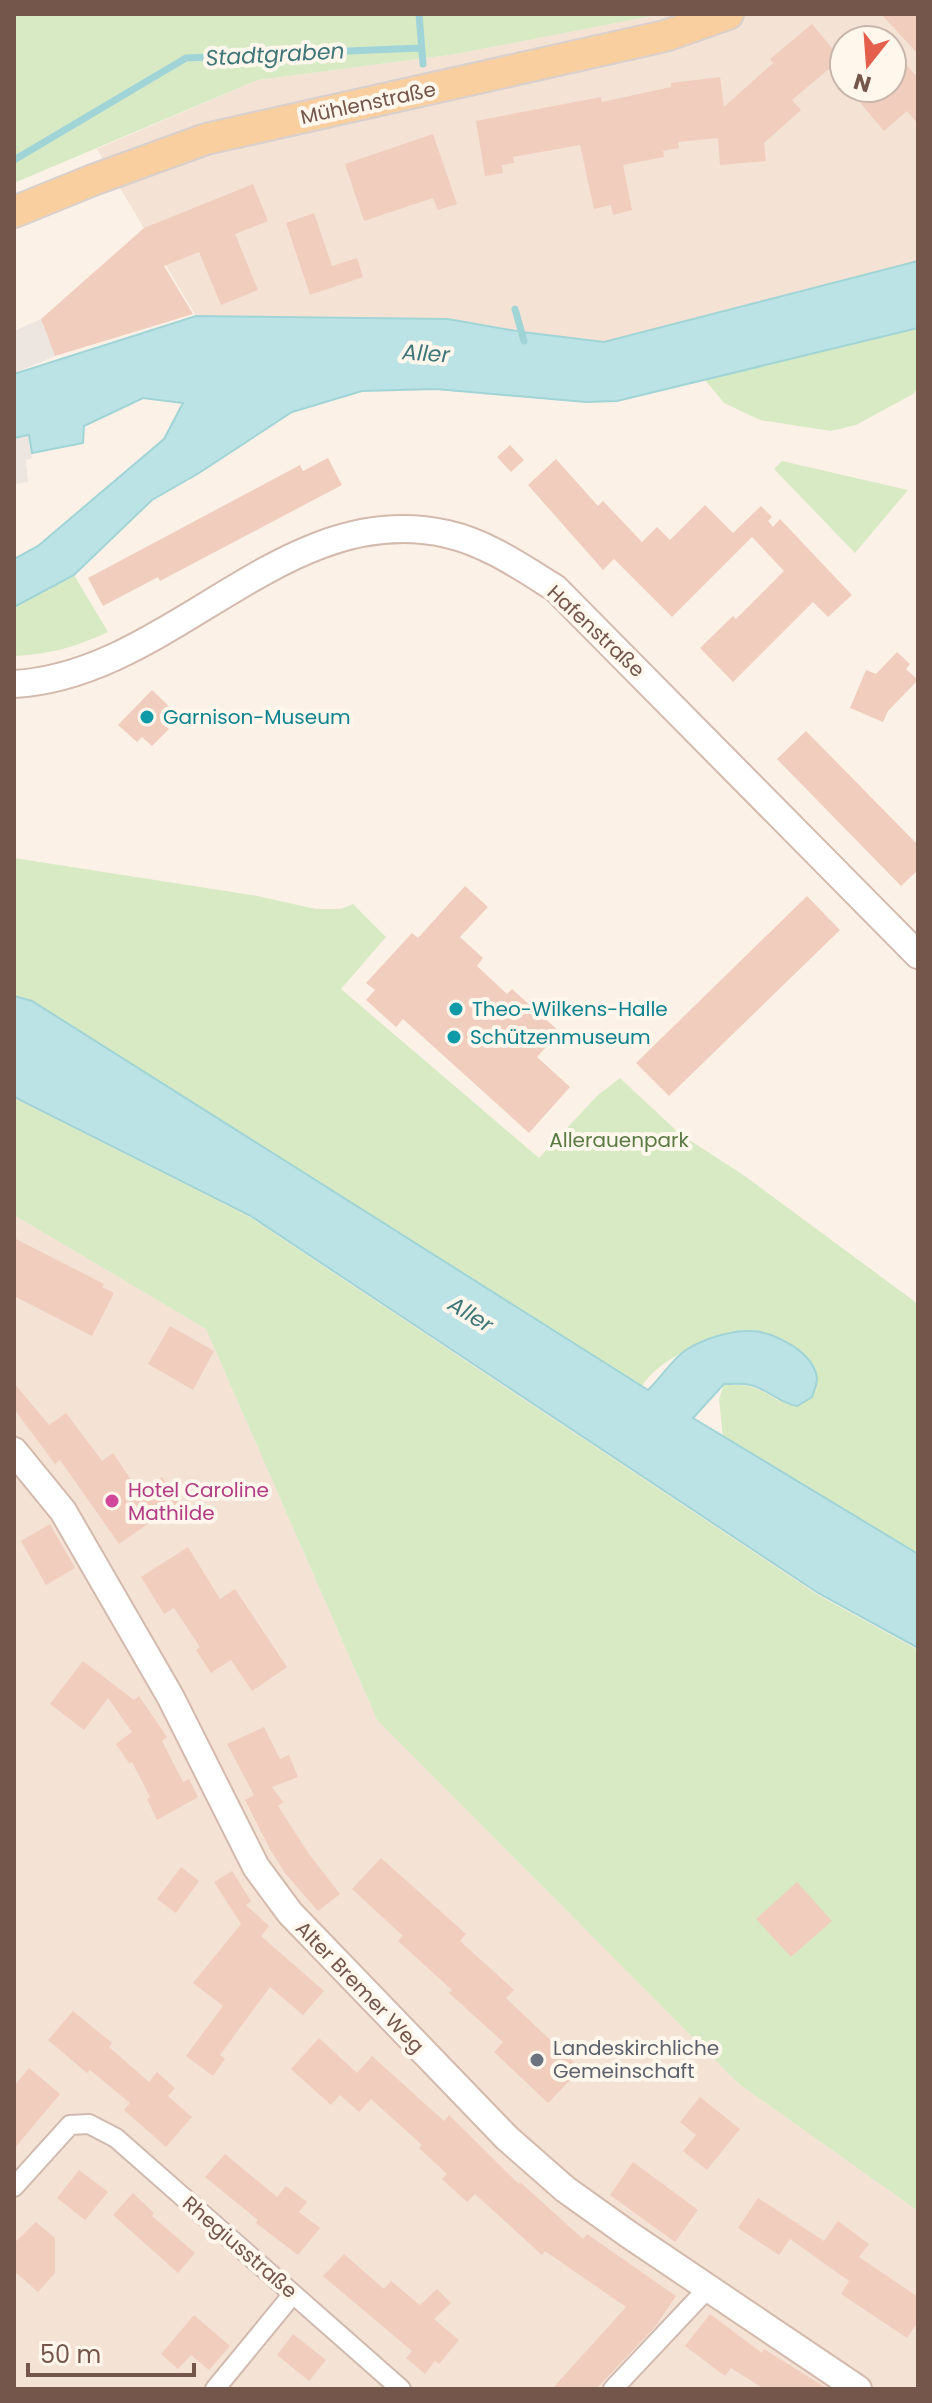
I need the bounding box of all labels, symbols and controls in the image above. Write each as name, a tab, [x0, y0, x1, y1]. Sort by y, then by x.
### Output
north arrow	[828, 24, 908, 104]
water label: Stadtgraben	[205, 35, 345, 74]
text: N	[850, 65, 875, 100]
street label: Mühlenstraße	[298, 75, 438, 131]
water label: Aller	[400, 336, 452, 371]
street label: Hafenstraße	[541, 579, 651, 683]
place label: Garnison-Museum	[163, 703, 351, 731]
marker: Garnison-Museum	[138, 708, 156, 726]
place label: Theo-Wilkens-Halle	[472, 995, 668, 1023]
marker: Theo-Wilkens-Halle	[447, 1000, 465, 1018]
place label: Schützenmuseum	[470, 1023, 651, 1051]
marker: Schützenmuseum	[445, 1028, 463, 1046]
park label: Allerauenpark	[549, 1126, 689, 1154]
water label: Aller	[442, 1288, 500, 1341]
place label: Hotel Caroline Mathilde	[128, 1476, 269, 1527]
marker: Hotel Caroline Mathilde	[103, 1492, 121, 1510]
street label: Alter Bremer Weg	[289, 1915, 431, 2059]
place label: Landeskirchliche Gemeinschaft	[553, 2034, 719, 2085]
marker: Landeskirchliche Gemeinschaft	[528, 2051, 546, 2069]
street label: Rhegiusstraße	[177, 2189, 303, 2305]
scale bar	[28, 2327, 194, 2377]
text: 50 m	[40, 2338, 101, 2371]

